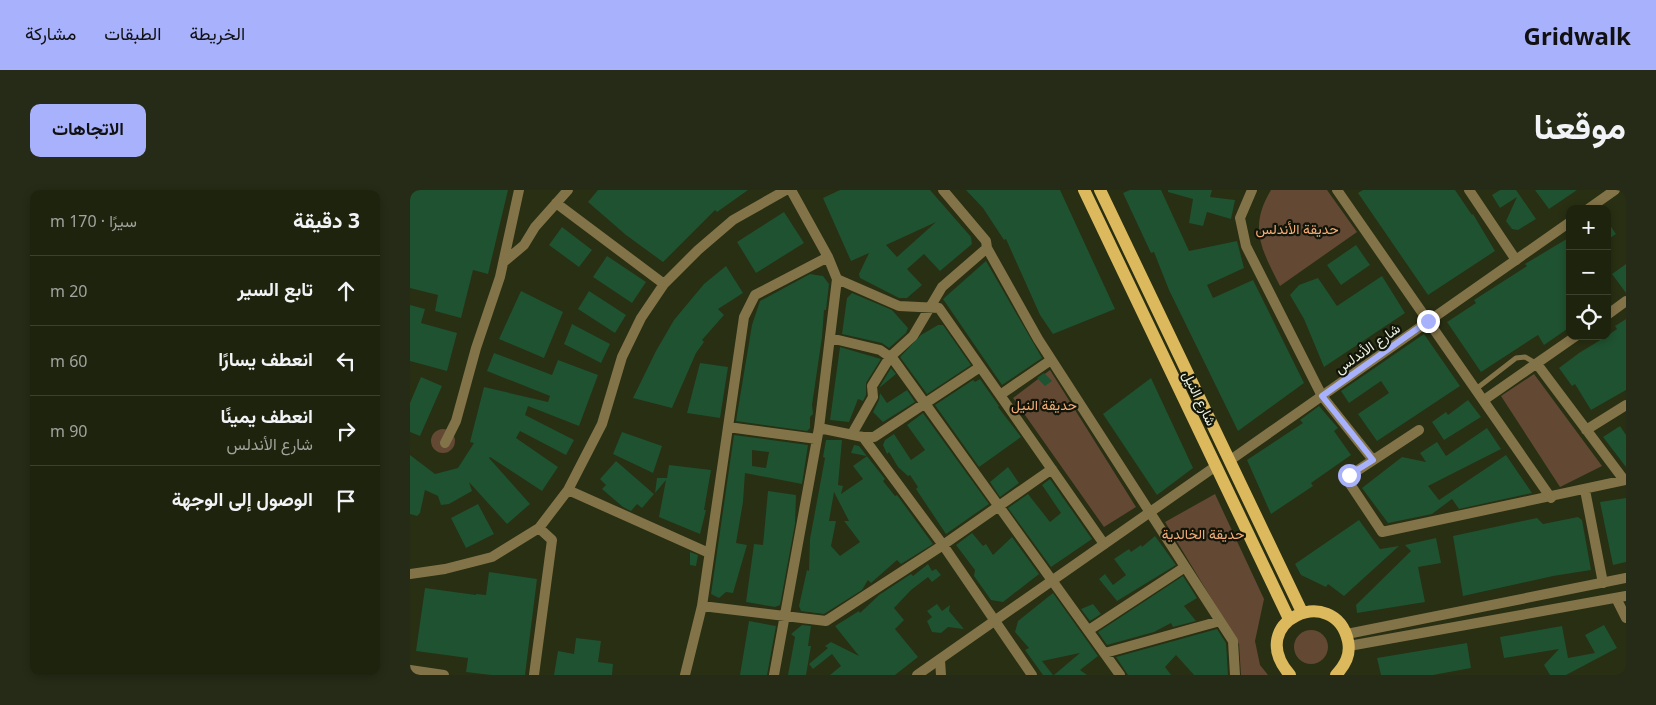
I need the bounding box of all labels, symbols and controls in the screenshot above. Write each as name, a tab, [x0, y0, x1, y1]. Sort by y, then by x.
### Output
text: Gridwalk	[1524, 19, 1631, 52]
text: مشاركة	[25, 21, 76, 45]
text: الطبقات	[104, 21, 161, 45]
text: الخريطة	[189, 21, 245, 45]
text: موقعنا	[1533, 102, 1626, 149]
button: الاتجاهات	[30, 104, 146, 157]
map controls	[1566, 205, 1611, 340]
button: +	[1566, 205, 1611, 250]
text: 3 دقيقة	[293, 206, 360, 234]
text: سيرًا · 170 m	[50, 210, 137, 232]
park label: حديقة الأندلس	[1255, 219, 1339, 238]
button: −	[1566, 250, 1611, 295]
text: تابع السير	[237, 276, 313, 302]
icon: ahead	[332, 277, 360, 305]
text: 20 m	[50, 280, 87, 302]
button: locate	[1566, 295, 1611, 340]
route end	[1417, 310, 1440, 333]
street label: شارع الأندلس	[1331, 318, 1405, 379]
text: انعطف يسارًا	[218, 346, 313, 372]
icon: left	[332, 347, 360, 375]
text: 60 m	[50, 350, 87, 372]
street label: شارع النيل	[1177, 367, 1221, 429]
park label: حديقة النيل	[1011, 395, 1077, 414]
text: انعطف يمينًا	[220, 403, 313, 429]
icon: right	[332, 417, 360, 445]
text: 90 m	[50, 420, 87, 442]
text: شارع الأندلس	[226, 433, 313, 455]
route start	[1338, 464, 1361, 487]
text: الوصول إلى الوجهة	[172, 486, 313, 512]
icon: arrive	[332, 487, 360, 515]
park label: حديقة الخالدية	[1162, 524, 1244, 543]

